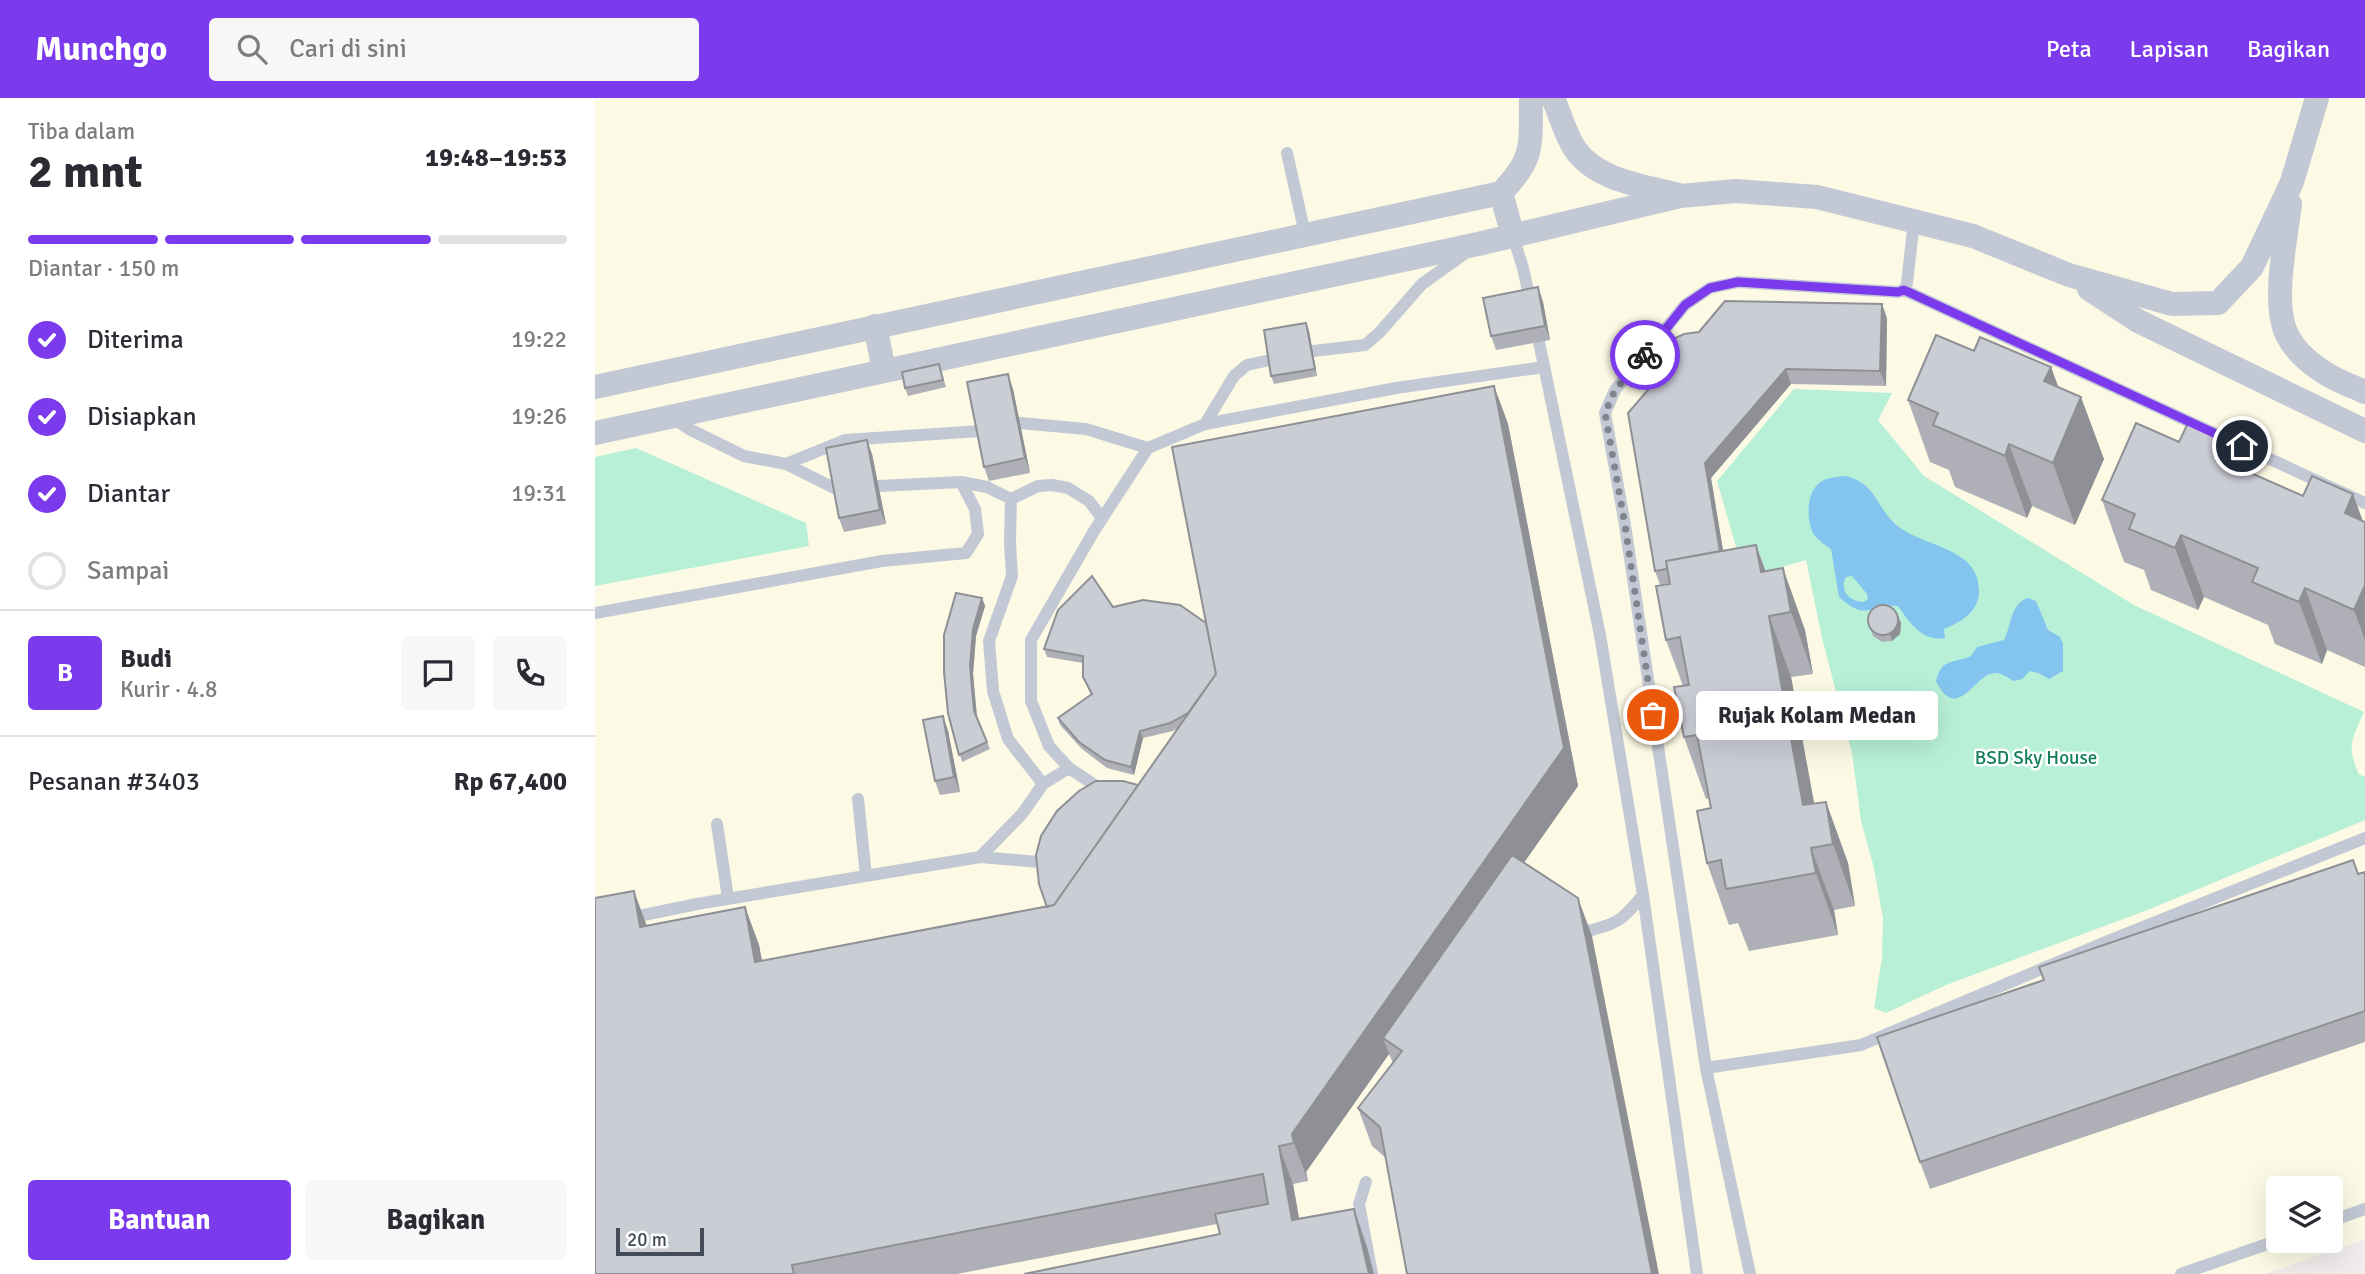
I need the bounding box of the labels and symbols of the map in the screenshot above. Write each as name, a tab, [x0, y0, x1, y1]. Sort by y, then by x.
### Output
courier	[1610, 320, 1680, 390]
pin	[2212, 416, 2272, 476]
pin	[1623, 685, 1683, 745]
callout: Rujak Kolam Medan	[1695, 690, 1937, 740]
park label: BSD Sky House	[1975, 746, 2097, 770]
scale bar	[616, 1225, 703, 1257]

